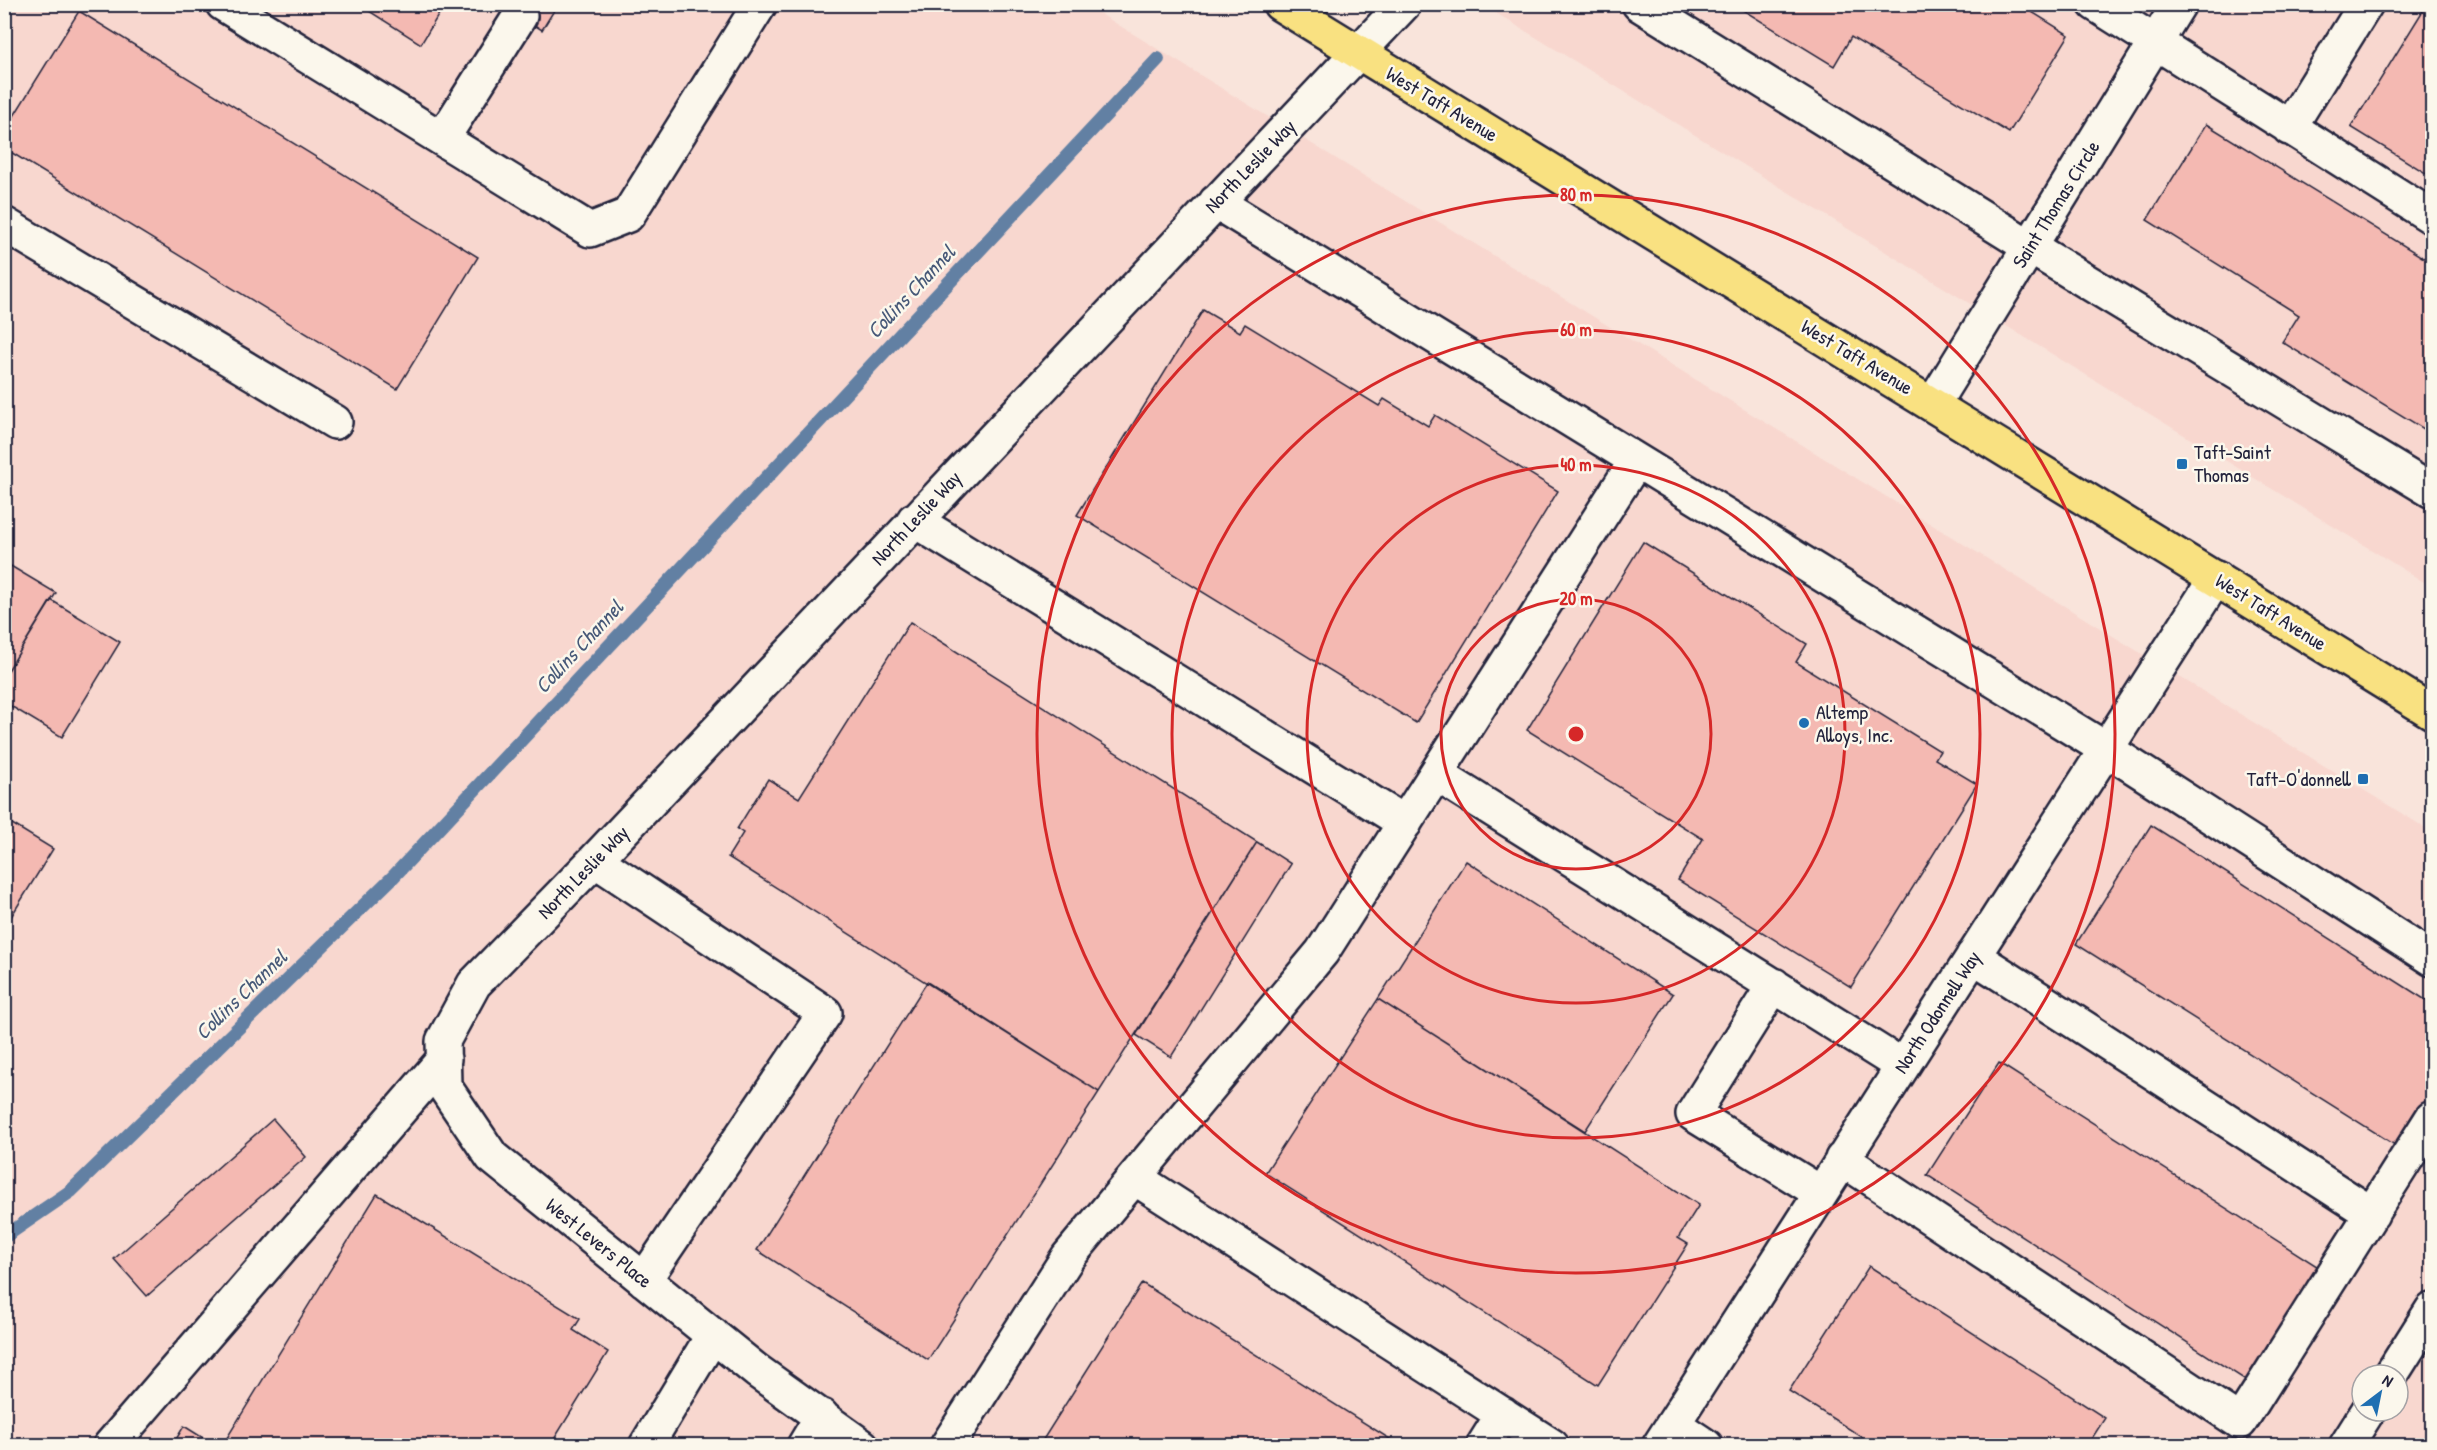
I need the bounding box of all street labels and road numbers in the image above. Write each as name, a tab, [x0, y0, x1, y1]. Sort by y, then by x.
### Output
street label: West Taft Avenue	[1381, 60, 1503, 148]
street label: North Leslie Way	[1198, 113, 1301, 218]
street label: Saint Thomas Circle	[2006, 135, 2106, 273]
street label: West Taft Avenue	[1796, 313, 1918, 401]
street label: North Leslie Way	[865, 464, 967, 571]
street label: West Taft Avenue	[2211, 567, 2332, 656]
street label: North Leslie Way	[531, 819, 634, 924]
street label: North Odonnell Way	[1887, 945, 1986, 1078]
street label: West Levers Place	[541, 1191, 658, 1294]

